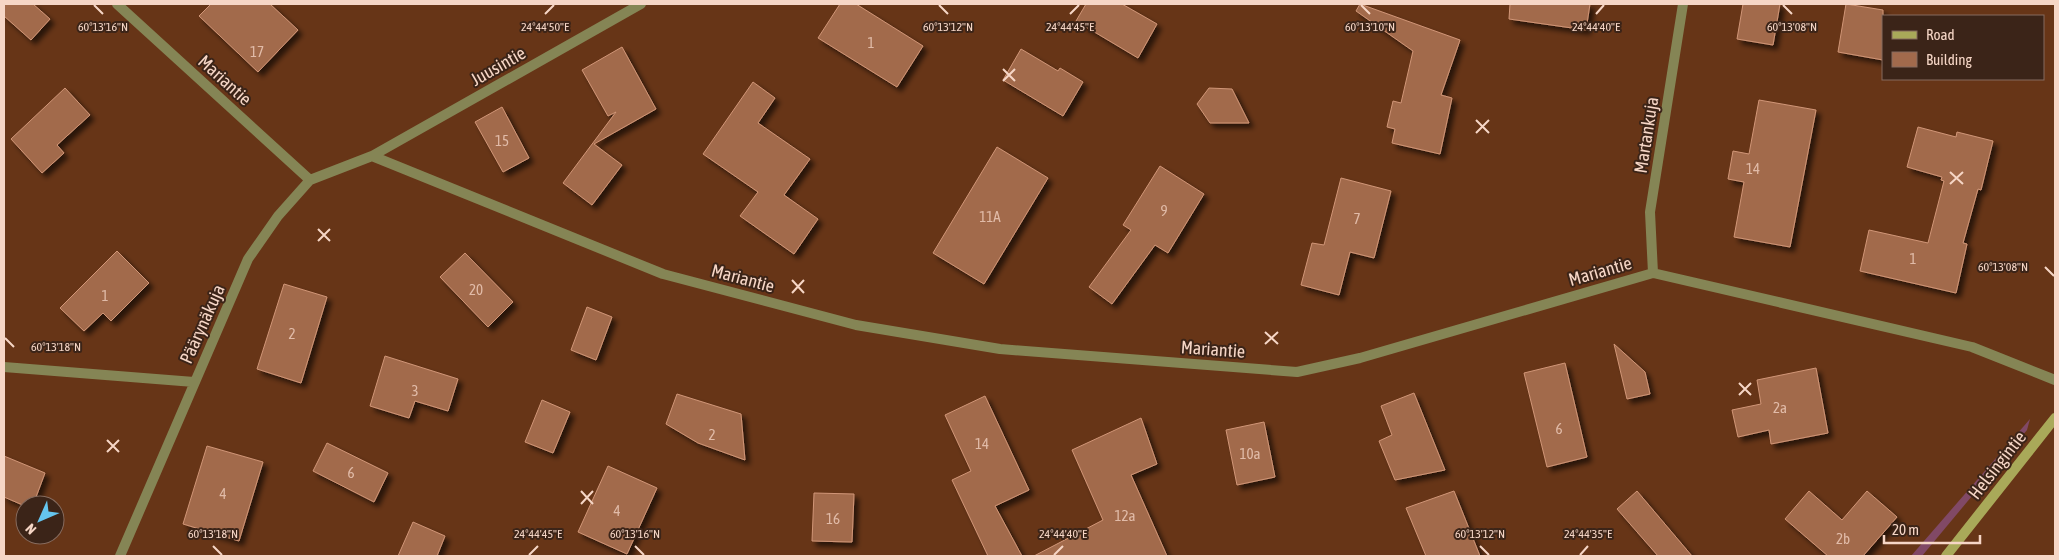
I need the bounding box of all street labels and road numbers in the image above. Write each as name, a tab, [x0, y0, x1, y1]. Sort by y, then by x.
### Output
street label: Juusintie	[467, 42, 529, 90]
street label: Mariantie	[194, 51, 256, 109]
street label: Martankuja	[1630, 95, 1662, 175]
street label: Mariantie	[1566, 252, 1634, 290]
street label: Mariantie	[709, 260, 777, 296]
street label: Päärynäkuja	[175, 281, 229, 367]
street label: Mariantie	[1180, 336, 1246, 362]
street label: Helsingintie	[1964, 427, 2030, 503]

